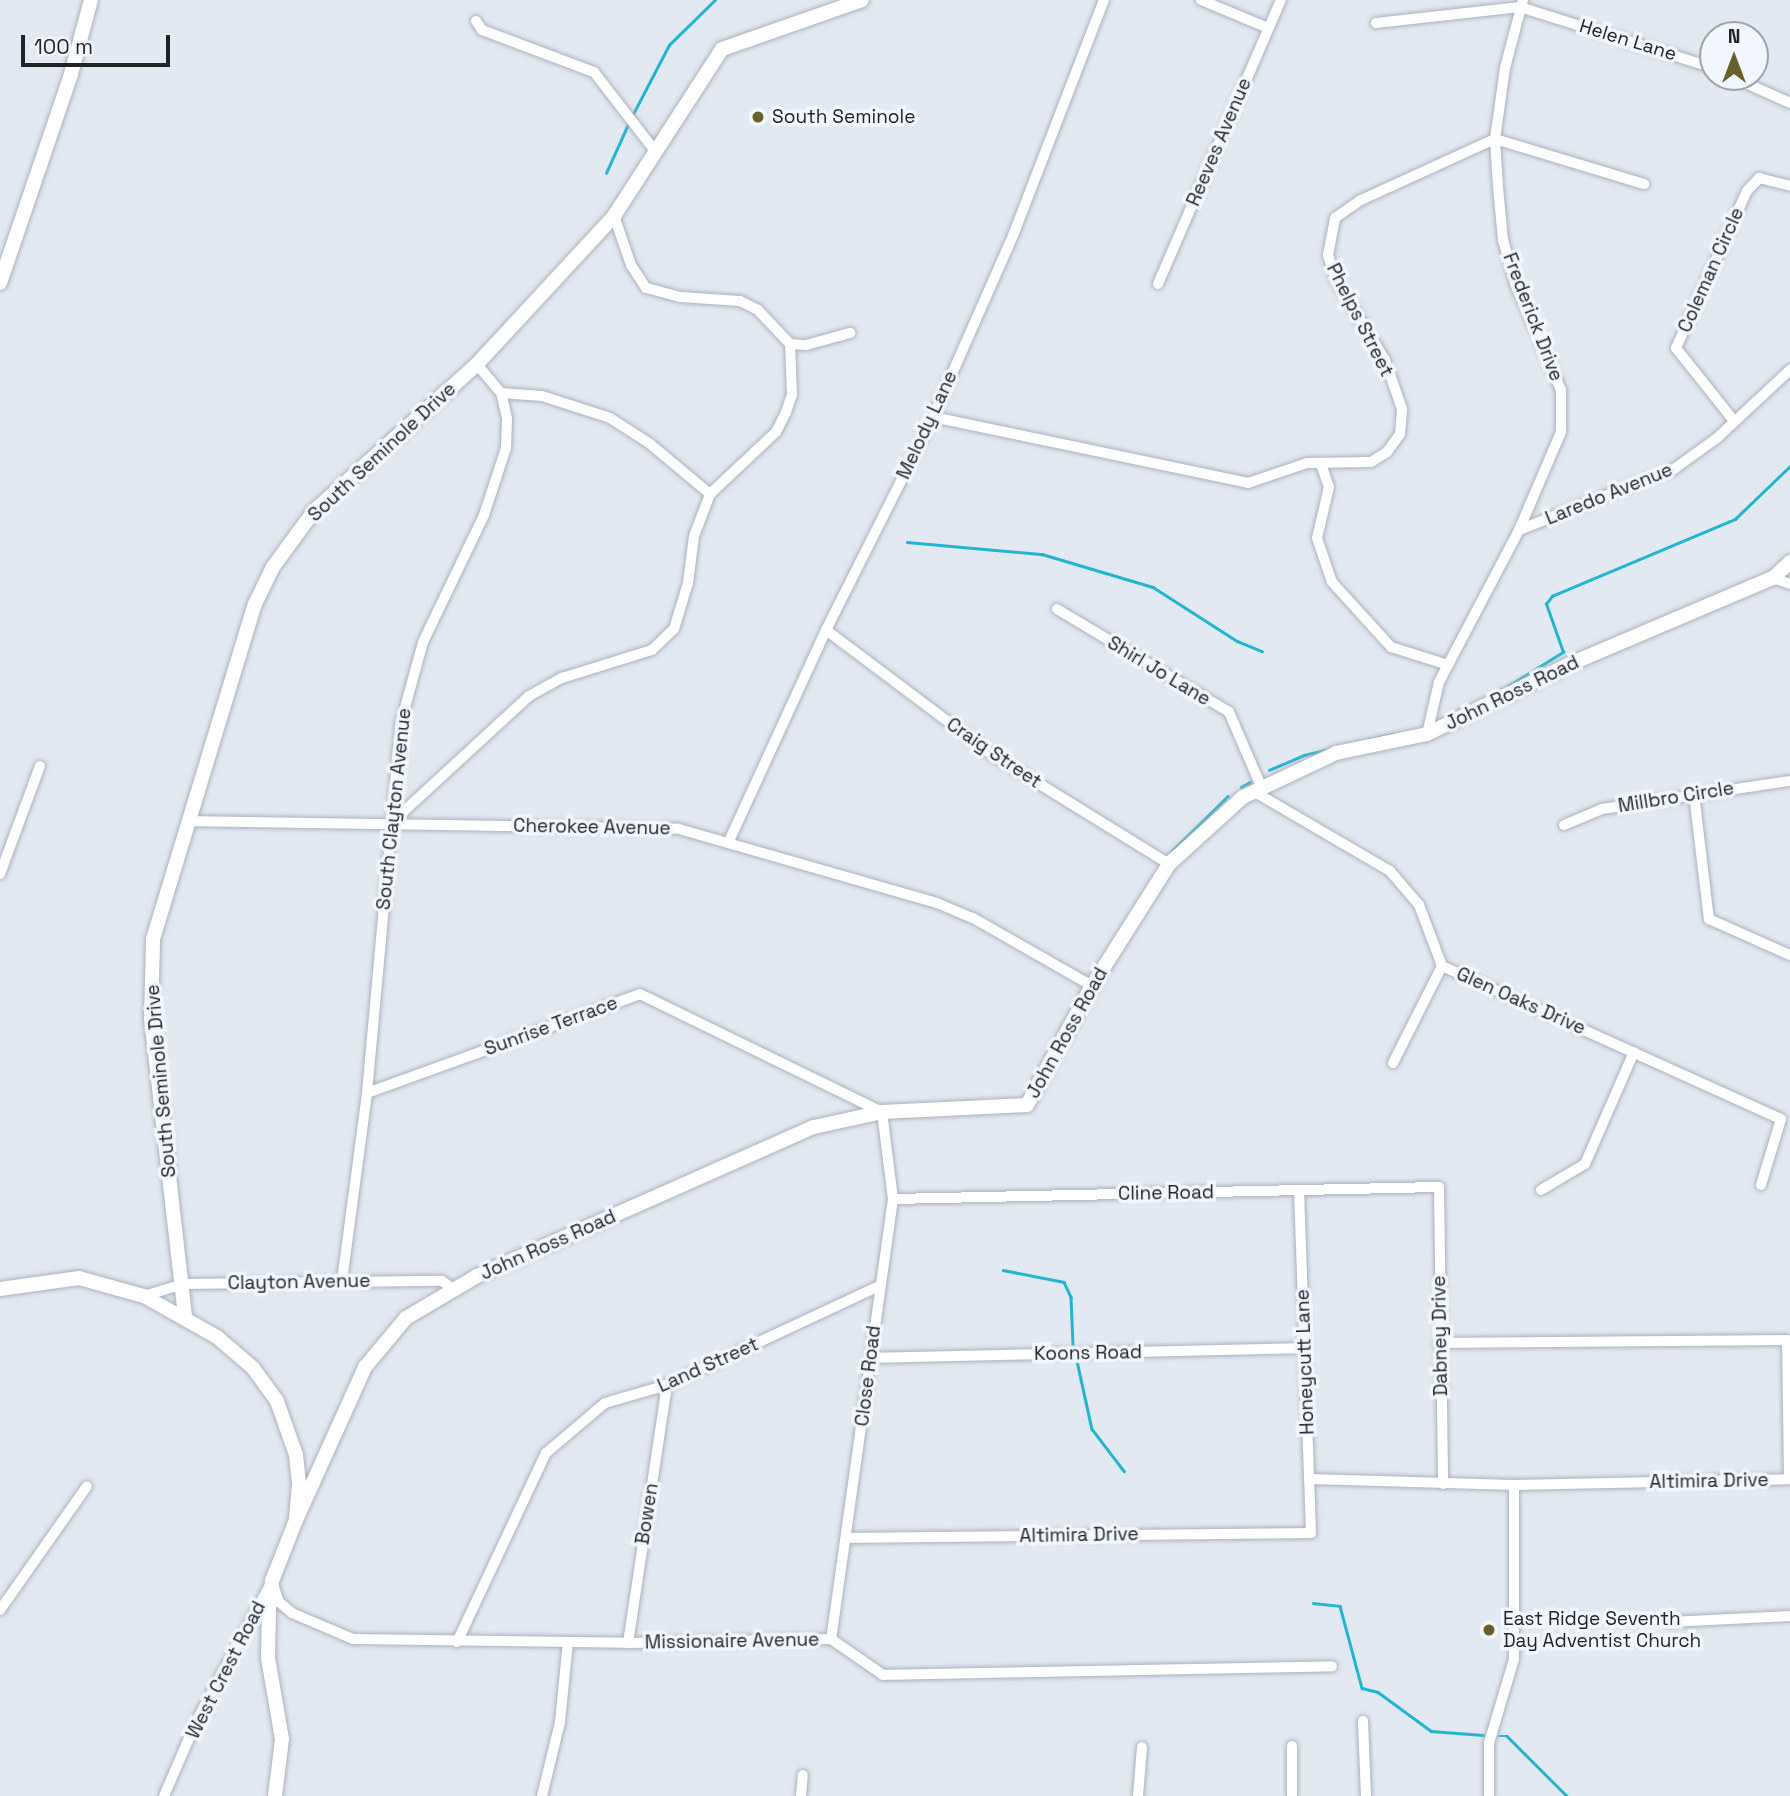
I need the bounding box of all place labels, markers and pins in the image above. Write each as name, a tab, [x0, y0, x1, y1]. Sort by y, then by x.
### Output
place label: South Seminole	[772, 106, 915, 128]
marker: South Seminole	[750, 109, 766, 125]
place label: East Ridge Seventh Day Adventist Church	[1503, 1608, 1701, 1652]
marker: East Ridge Seventh Day Adventist Church	[1481, 1622, 1497, 1638]

